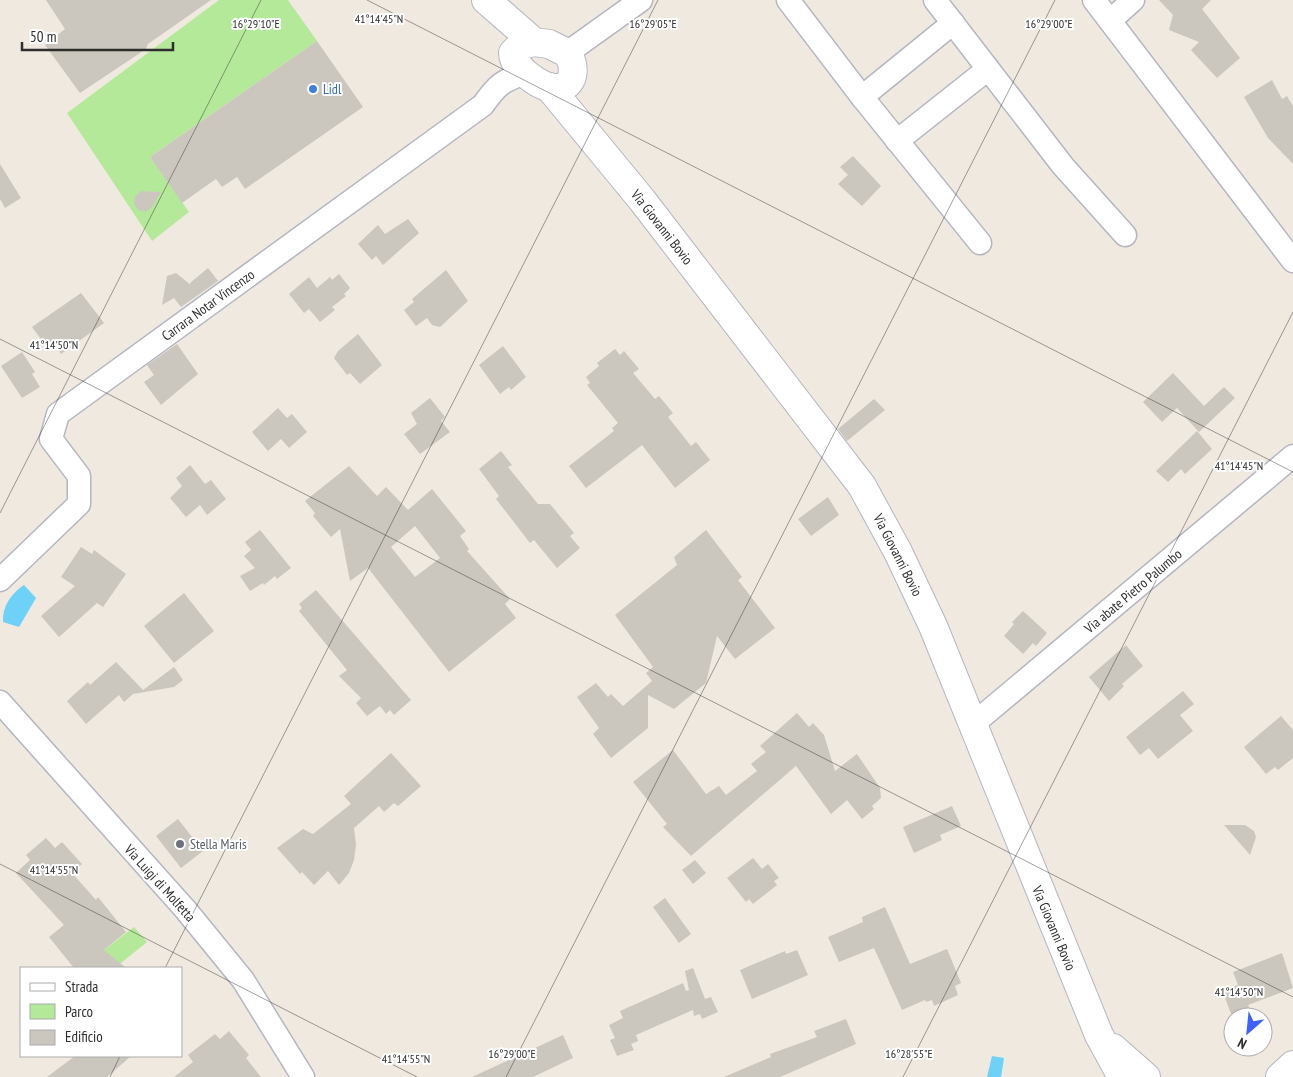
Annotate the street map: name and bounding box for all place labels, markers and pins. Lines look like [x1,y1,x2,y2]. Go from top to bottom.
place label: Lidl [323,80,342,98]
marker: Lidl [307,83,319,95]
place label: Stella Maris [190,835,247,853]
marker: Stella Maris [174,838,186,850]

